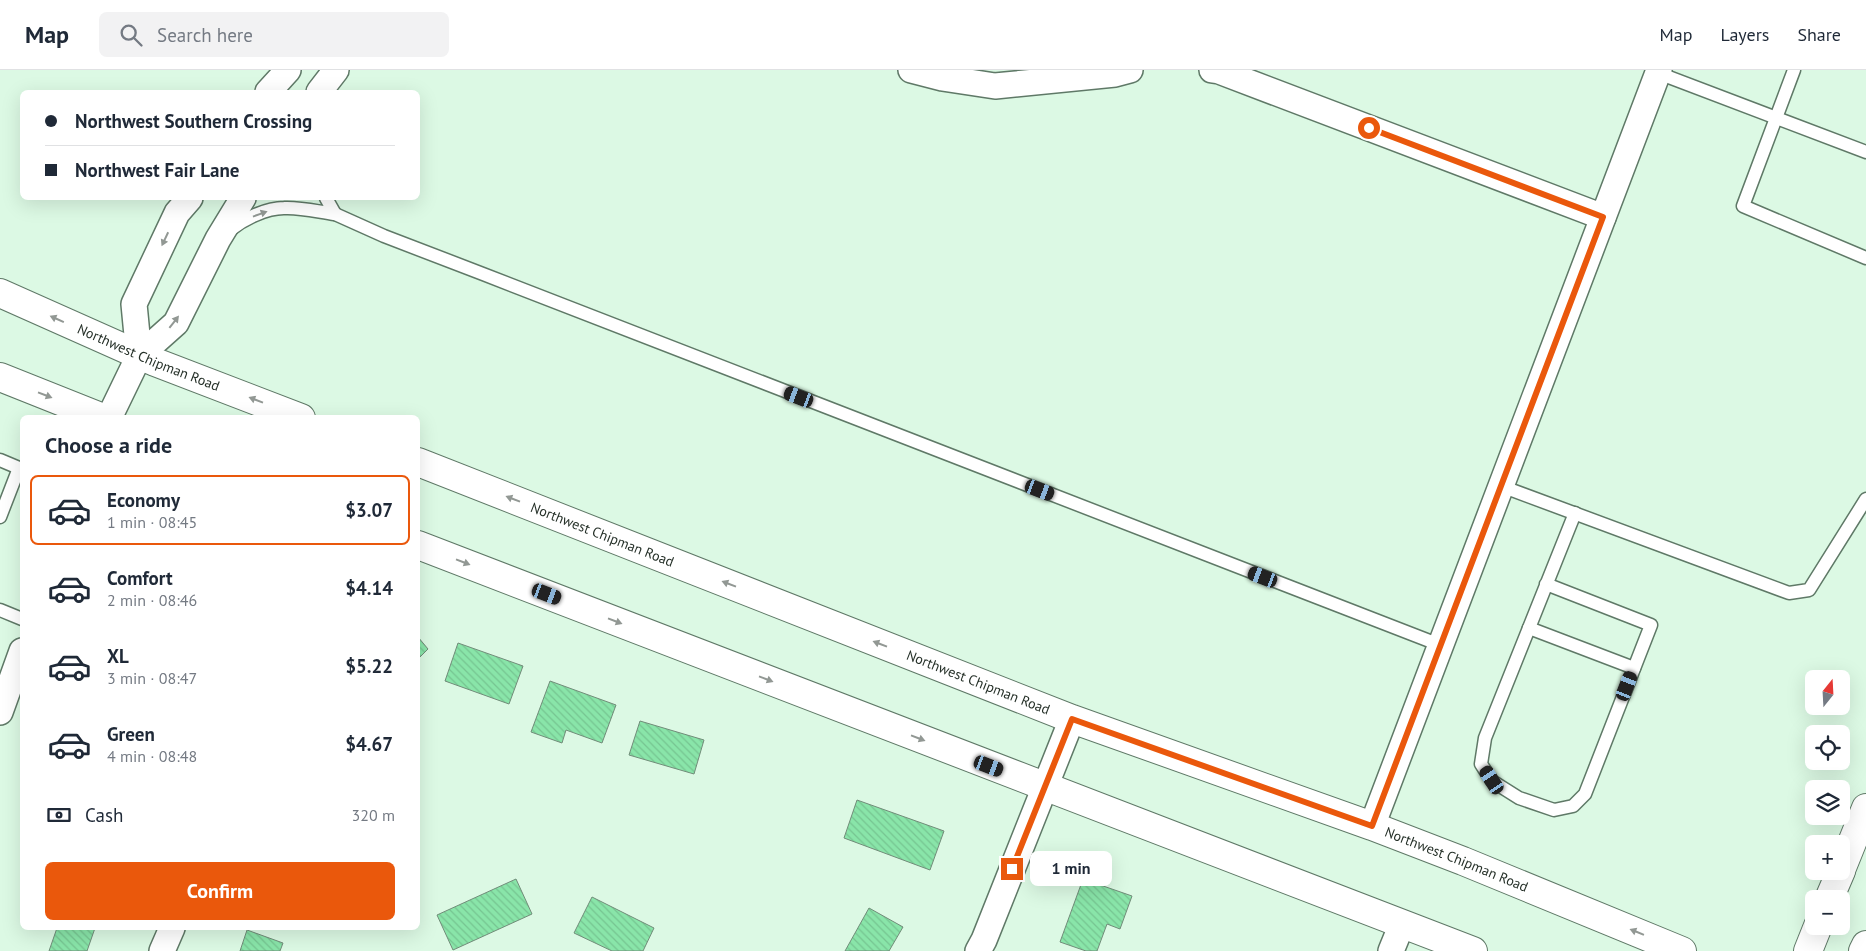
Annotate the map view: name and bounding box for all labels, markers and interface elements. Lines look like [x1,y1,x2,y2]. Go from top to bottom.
search box [99,12,449,57]
text: Map [25,19,69,50]
icon: search [117,21,145,49]
text: Search here [157,23,253,47]
text: Map [1660,23,1692,46]
text: Layers [1720,23,1769,46]
text: Share [1797,23,1841,46]
text: Northwest Southern Crossing [75,109,312,133]
route start [1358,117,1380,139]
text: Northwest Fair Lane [75,158,239,182]
one-way arrow [252,210,267,217]
one-way arrow [161,232,169,246]
one-way arrow [50,314,64,322]
one-way arrow [169,316,180,329]
street label: Northwest Chipman Road [75,320,222,395]
car [782,385,815,409]
one-way arrow [38,392,53,399]
one-way arrow [248,396,263,403]
text: Choose a ride [45,431,172,459]
car [1023,478,1056,502]
icon: car [47,488,92,533]
text: Economy [107,488,180,512]
one-way arrow [505,495,520,503]
text: $3.07 [345,498,393,522]
street label: Northwest Chipman Road [528,498,677,571]
text: 1 min · 08:45 [107,512,197,532]
one-way arrow [456,558,471,566]
car [1246,565,1279,589]
icon: car [47,566,92,611]
text: Comfort [107,566,173,590]
text: $4.14 [345,576,393,600]
one-way arrow [721,580,736,588]
car [530,582,563,606]
text: 2 min · 08:46 [107,590,197,610]
one-way arrow [607,618,622,625]
one-way arrow [873,639,887,647]
icon: car [47,644,92,689]
text: XL [107,644,129,668]
street label: Northwest Chipman Road [904,646,1053,718]
text: $5.22 [345,654,393,678]
text: 3 min · 08:47 [107,668,197,688]
car [1614,669,1639,703]
north arrow [1805,670,1850,715]
map controls [1805,670,1850,935]
one-way arrow [759,676,773,684]
icon: car [47,722,92,767]
text: Green [107,722,155,746]
button: locate [1805,725,1850,770]
text: $4.67 [345,732,393,756]
one-way arrow [911,734,926,742]
text: 4 min · 08:48 [107,746,197,766]
car [972,754,1005,778]
car [1477,763,1506,797]
button: layers [1805,780,1850,825]
icon: cash [45,801,73,829]
text: Cash [85,803,123,827]
text: 320 m [352,805,395,825]
street label: Northwest Chipman Road [1382,823,1531,896]
button: + [1805,835,1850,880]
callout: 1 min [1030,852,1112,886]
route end [1001,858,1023,880]
text: 1 min [1051,858,1091,878]
button: Confirm [45,862,395,920]
button: − [1805,890,1850,935]
one-way arrow [1630,928,1644,936]

